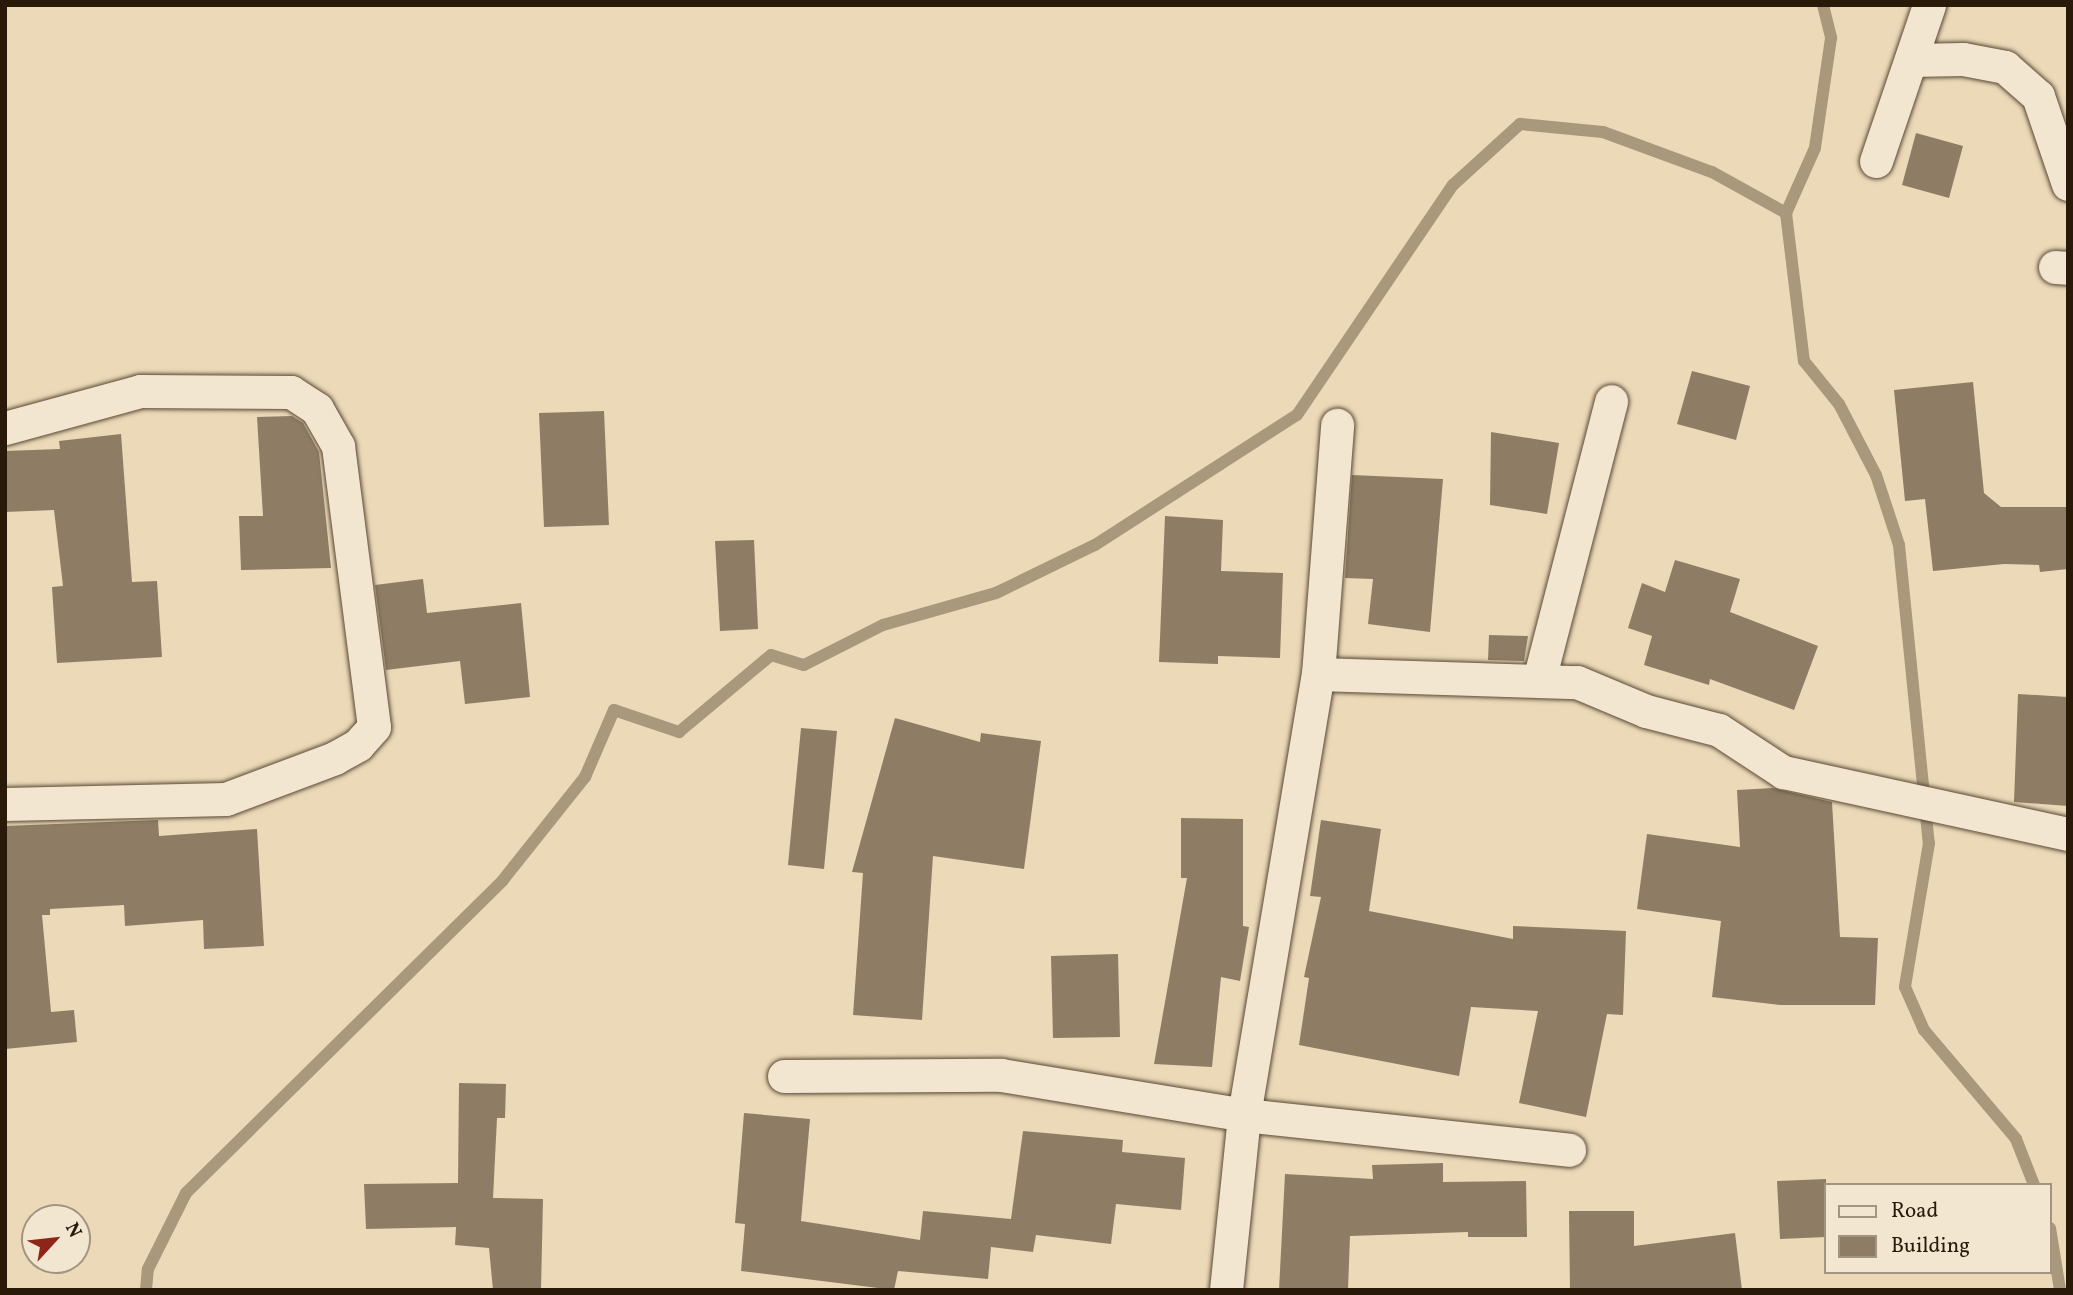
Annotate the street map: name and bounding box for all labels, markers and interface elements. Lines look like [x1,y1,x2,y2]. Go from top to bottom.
legend [1825,1183,2052,1274]
text: Road [1891,1197,1938,1226]
north arrow [21,1204,91,1274]
text: N [58,1218,88,1242]
text: Building [1891,1232,1970,1261]

